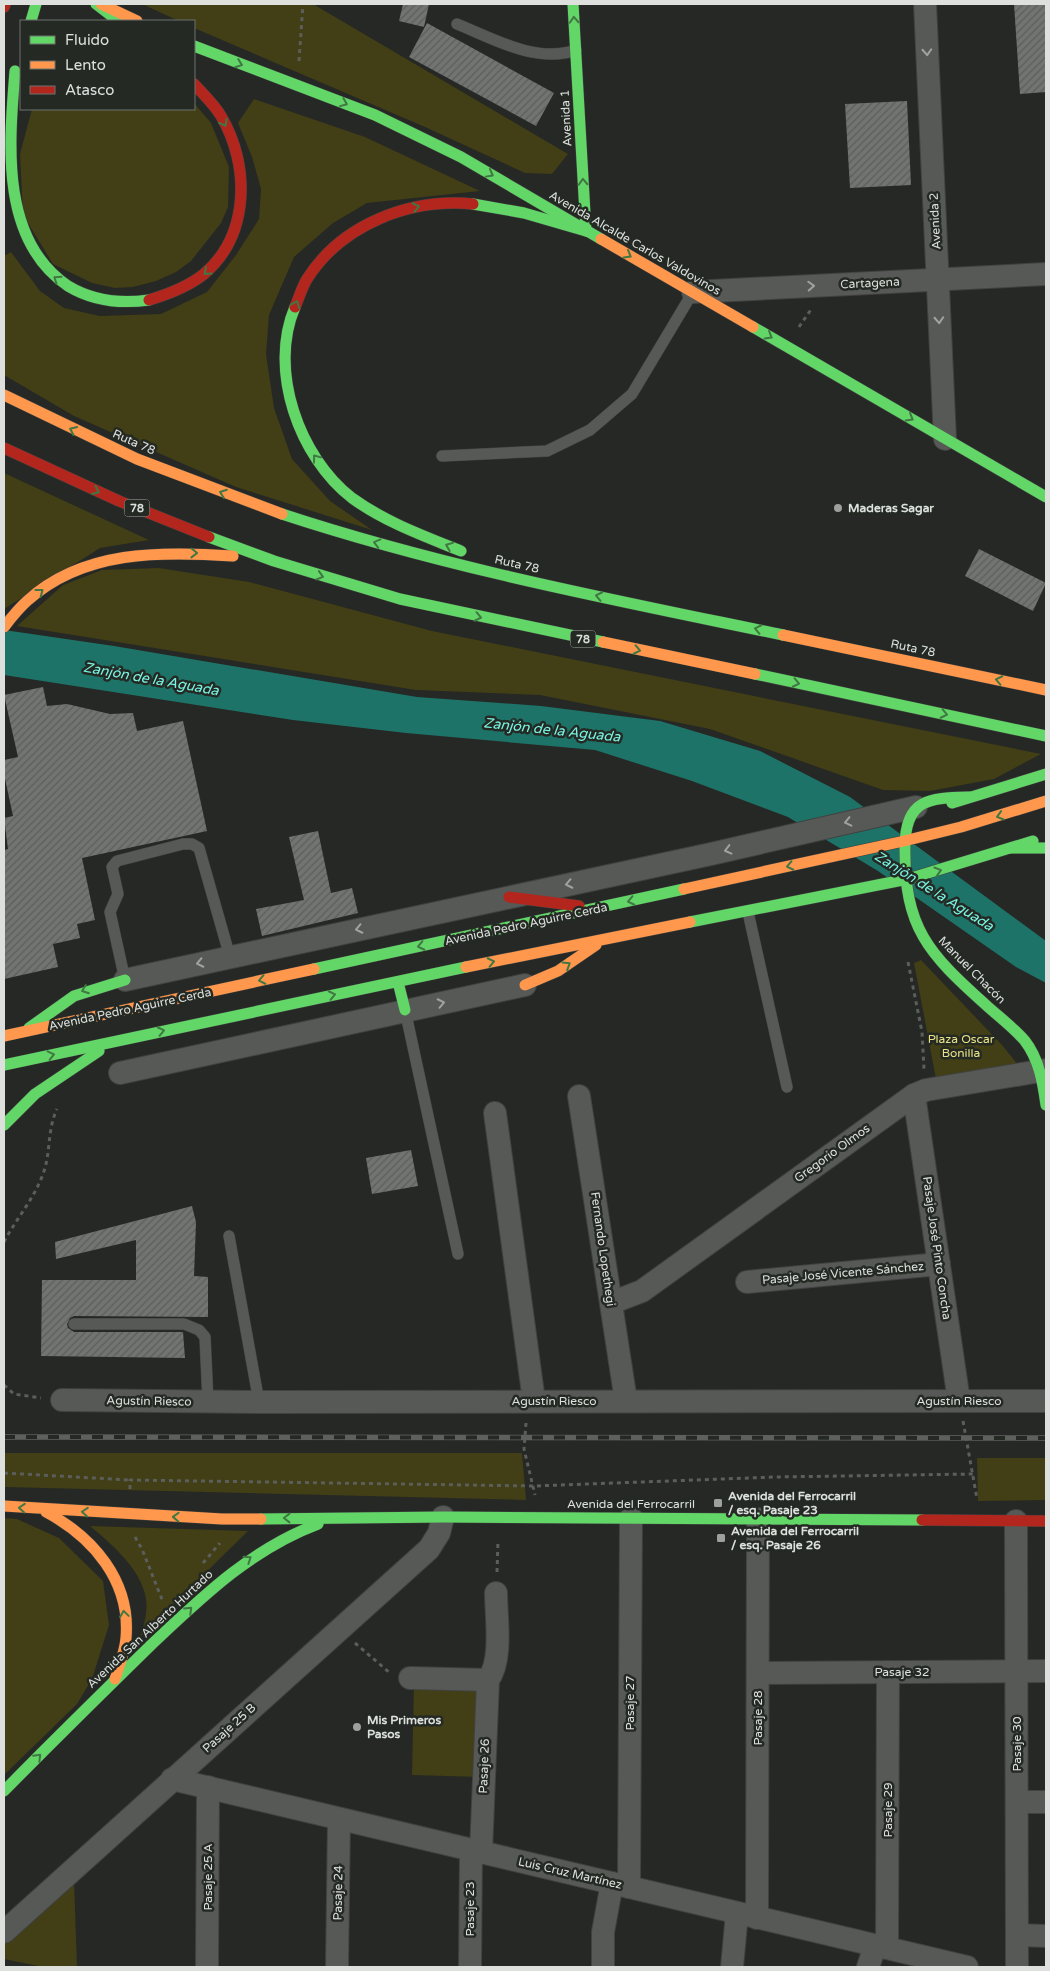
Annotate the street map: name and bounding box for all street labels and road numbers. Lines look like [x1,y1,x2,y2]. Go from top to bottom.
street label: Avenida 1 [558,89,574,147]
street label: Avenida Alcalde Carlos Valdovinos [547,188,723,298]
street label: Avenida 2 [927,192,943,250]
street label: Cartagena [840,274,900,292]
street label: Ruta 78 [110,426,158,458]
road number: 78 [124,499,150,516]
street label: Ruta 78 [493,552,541,576]
road number: 78 [570,630,596,648]
street label: Ruta 78 [889,636,937,660]
street label: Avenida Pedro Aguirre Cerda [444,900,608,948]
street label: Manuel Chacón [936,934,1008,1006]
street label: Avenida Pedro Aguirre Cerda [48,985,212,1033]
street label: Gregorio Olmos [792,1121,873,1185]
street label: Pasaje José Pinto Concha [920,1175,954,1321]
street label: Fernando Lopethegi [588,1191,618,1307]
street label: Pasaje José Vicente Sánchez [762,1259,924,1287]
street label: Agustín Riesco [106,1393,192,1409]
street label: Agustín Riesco [511,1394,597,1408]
street label: Agustín Riesco [916,1394,1002,1408]
street label: Avenida del Ferrocarril [567,1497,695,1511]
street label: Avenida San Alberto Hurtado [84,1567,216,1691]
street label: Pasaje 32 [874,1665,930,1679]
street label: Pasaje 27 [623,1675,637,1731]
street label: Pasaje 28 [751,1690,765,1746]
street label: Pasaje 25 B [200,1701,258,1755]
street label: Pasaje 30 [1010,1716,1024,1772]
street label: Pasaje 26 [476,1738,492,1794]
street label: Pasaje 29 [881,1782,895,1838]
street label: Pasaje 25 A [201,1843,215,1911]
street label: Luis Cruz Martínez [517,1854,623,1892]
street label: Pasaje 24 [331,1865,345,1921]
street label: Pasaje 23 [463,1881,477,1937]

